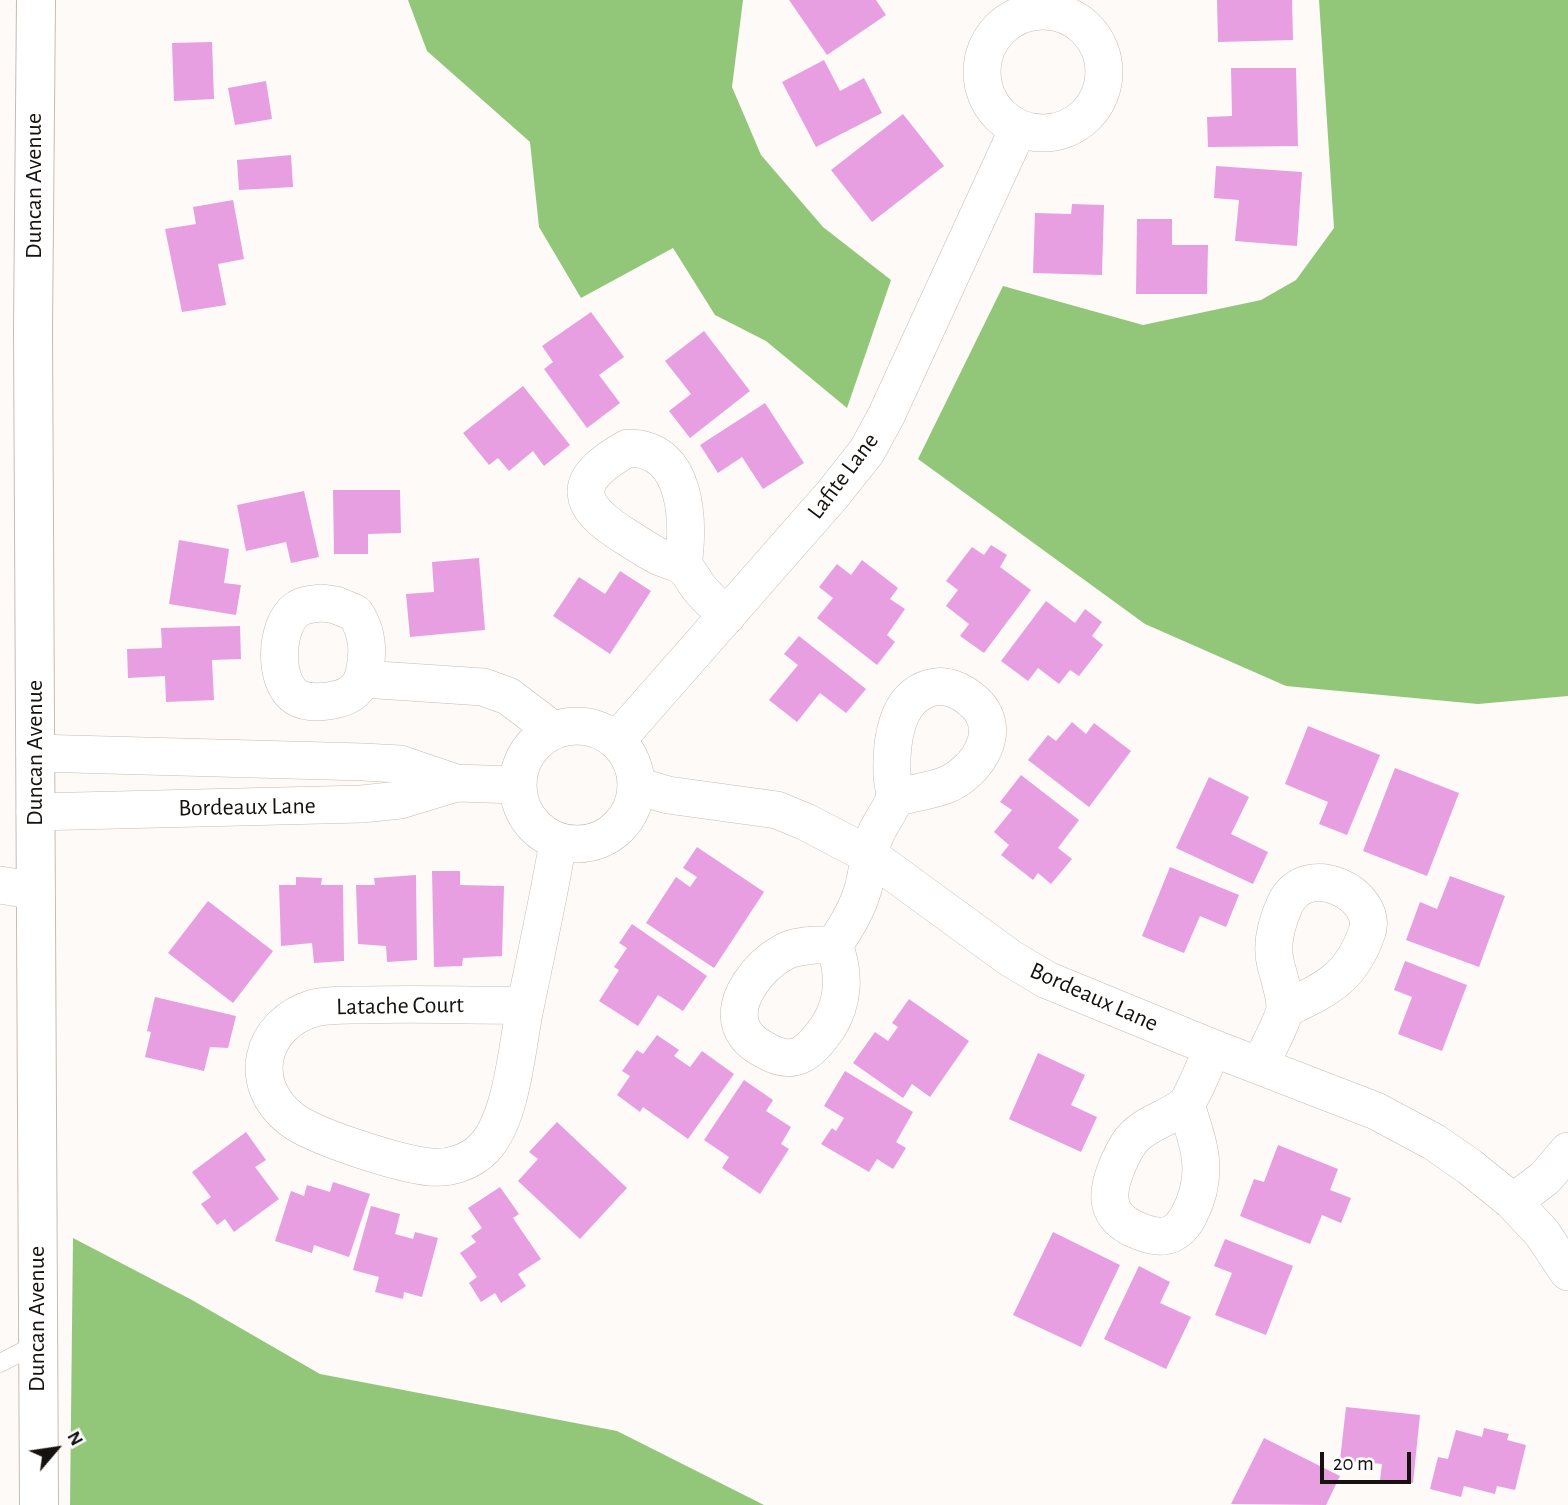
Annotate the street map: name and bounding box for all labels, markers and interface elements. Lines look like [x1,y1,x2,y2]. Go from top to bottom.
street label: Duncan Avenue [20,113,48,259]
street label: Lafite Lane [801,427,885,525]
street label: Duncan Avenue [21,680,49,826]
street label: Bordeaux Lane [178,791,316,823]
street label: Bordeaux Lane [1025,956,1163,1038]
street label: Latache Court [336,990,464,1022]
street label: Duncan Avenue [23,1246,51,1392]
north arrow [21,1414,91,1484]
text: N [63,1428,86,1449]
scale bar [1323,1438,1414,1482]
text: 20 m [1333,1453,1374,1474]

